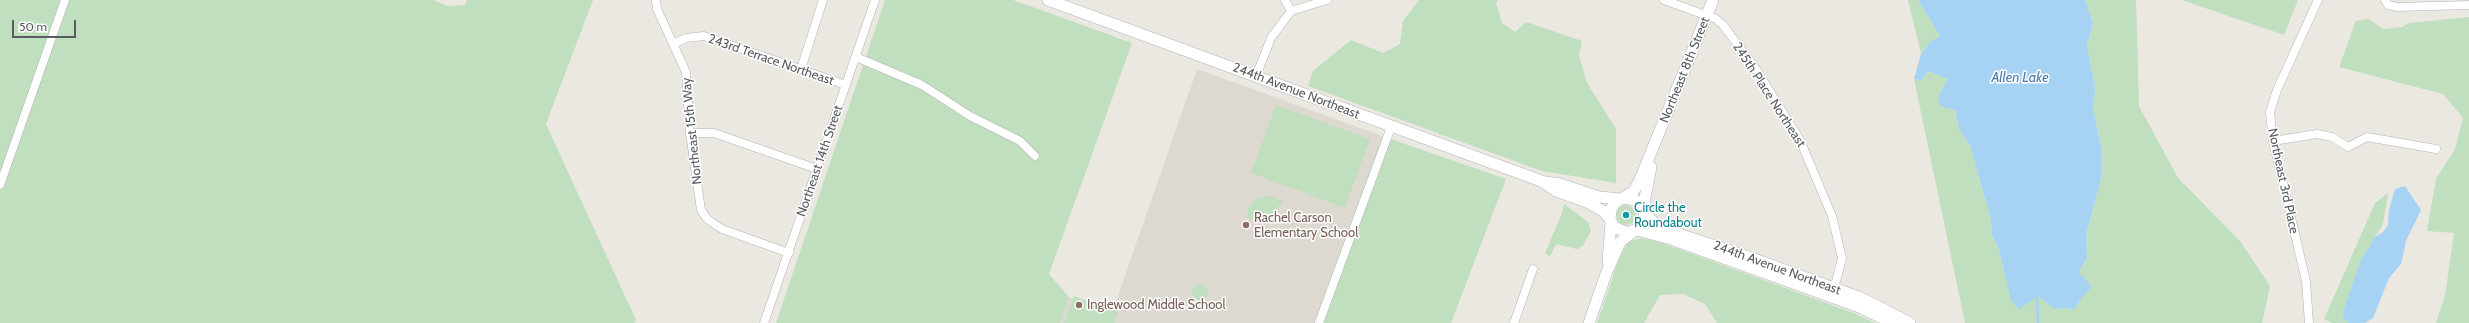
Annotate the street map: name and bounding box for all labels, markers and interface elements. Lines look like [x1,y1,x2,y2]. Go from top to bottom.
scale bar [14,12,78,38]
street label: Northeast 8th Street [1657,15,1713,125]
text: 50 m [19,19,47,34]
street label: 243rd Terrace Northeast [706,31,836,89]
street label: 245th Place Northeast [1729,40,1809,150]
street label: 244th Avenue Northeast [1230,60,1362,122]
water label: Allen Lake [1991,70,2049,86]
street label: Northeast 15th Way [679,77,705,185]
street label: Northeast 14th Street [794,103,846,219]
street label: Northeast 3rd Place [2264,127,2302,235]
place label: Circle the Roundabout [1634,200,1702,231]
place label: Rachel Carson Elementary School [1254,210,1358,241]
marker: Circle the Roundabout [1621,210,1631,220]
marker: Rachel Carson Elementary School [1241,220,1251,230]
street label: 244th Avenue Northeast [1711,238,1843,298]
place label: Inglewood Middle School [1087,297,1226,313]
marker: Inglewood Middle School [1074,300,1084,310]

